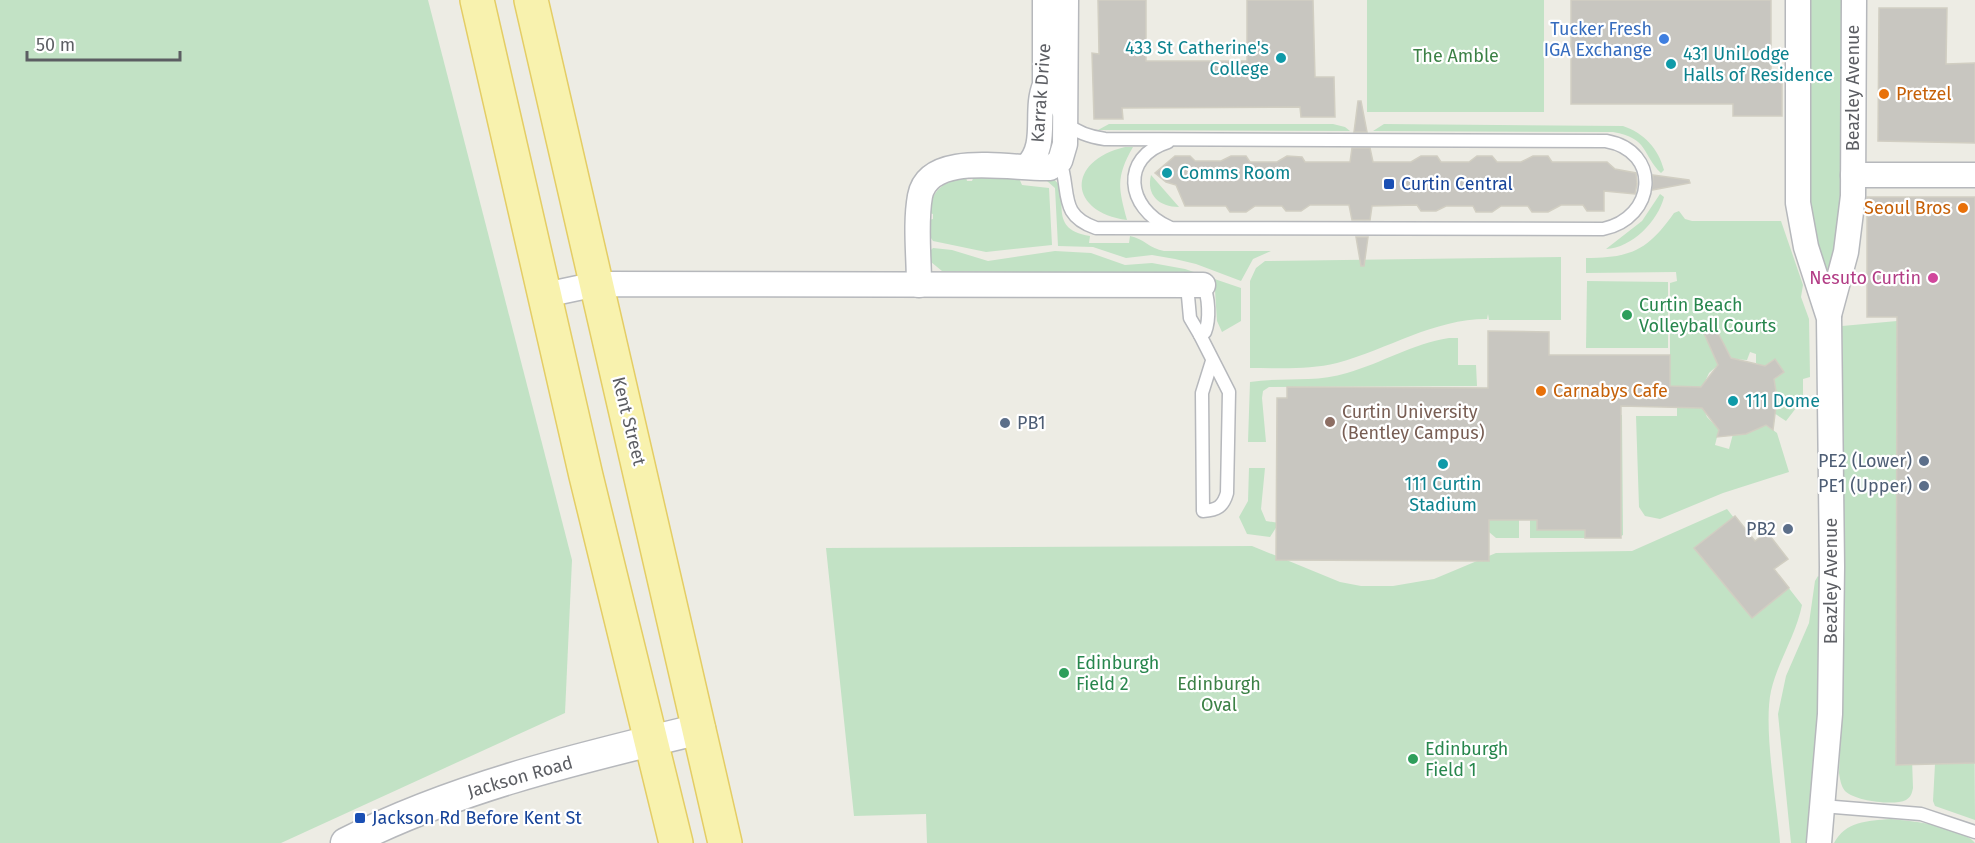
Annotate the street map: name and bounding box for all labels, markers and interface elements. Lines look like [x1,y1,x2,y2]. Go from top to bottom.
place label: Tucker Fresh IGA Exchange [1544,18,1652,61]
scale bar [27,24,180,62]
street label: Beazley Avenue [1842,25,1864,151]
marker: Tucker Fresh IGA Exchange [1657,32,1671,46]
text: 50 m [36,34,75,56]
place label: 433 St Catherine's College [1125,37,1269,80]
street label: Karrak Drive [1027,43,1055,143]
place label: 431 UniLodge Halls of Residence [1683,43,1833,86]
park label: The Amble [1413,45,1499,67]
marker: 433 St Catherine's College [1274,51,1288,65]
marker: 431 UniLodge Halls of Residence [1664,57,1678,71]
place label: Pretzel [1896,83,1952,105]
marker: Pretzel [1877,87,1891,101]
place label: Comms Room [1179,162,1290,184]
marker: Comms Room [1160,166,1174,180]
place label: Curtin Central [1401,173,1513,195]
marker: Curtin Central [1382,177,1396,191]
place label: Seoul Bros [1864,197,1951,219]
marker: Seoul Bros [1956,201,1970,215]
place label: Nesuto Curtin [1809,267,1921,289]
marker: Nesuto Curtin [1926,271,1940,285]
place label: Curtin Beach Volleyball Courts [1639,294,1776,337]
marker: Curtin Beach Volleyball Courts [1620,308,1634,322]
street label: Kent Street [607,374,651,468]
place label: Carnabys Cafe [1553,380,1668,402]
marker: Carnabys Cafe [1534,384,1548,398]
place label: 111 Dome [1745,390,1820,412]
marker: 111 Dome [1726,394,1740,408]
place label: Curtin University (Bentley Campus) [1342,401,1485,444]
place label: PB1 [1017,412,1045,434]
marker: Curtin University (Bentley Campus) [1323,415,1337,429]
marker: PB1 [998,416,1012,430]
place label: PE2 (Lower) [1818,450,1912,472]
marker: PE2 (Lower) [1917,454,1931,468]
marker: 111 Curtin Stadium [1436,457,1450,471]
place label: 111 Curtin Stadium [1405,473,1481,516]
place label: PE1 (Upper) [1818,475,1912,497]
marker: PE1 (Upper) [1917,479,1931,493]
place label: PB2 [1746,518,1776,540]
street label: Beazley Avenue [1820,518,1842,644]
marker: PB2 [1781,522,1795,536]
place label: Edinburgh Field 2 [1076,652,1159,695]
marker: Edinburgh Field 2 [1057,666,1071,680]
park label: Edinburgh Oval [1177,673,1261,716]
place label: Edinburgh Field 1 [1425,738,1508,781]
street label: Jackson Road [465,751,575,803]
marker: Edinburgh Field 1 [1406,752,1420,766]
place label: Jackson Rd Before Kent St [372,807,582,829]
marker: Jackson Rd Before Kent St [353,811,367,825]

